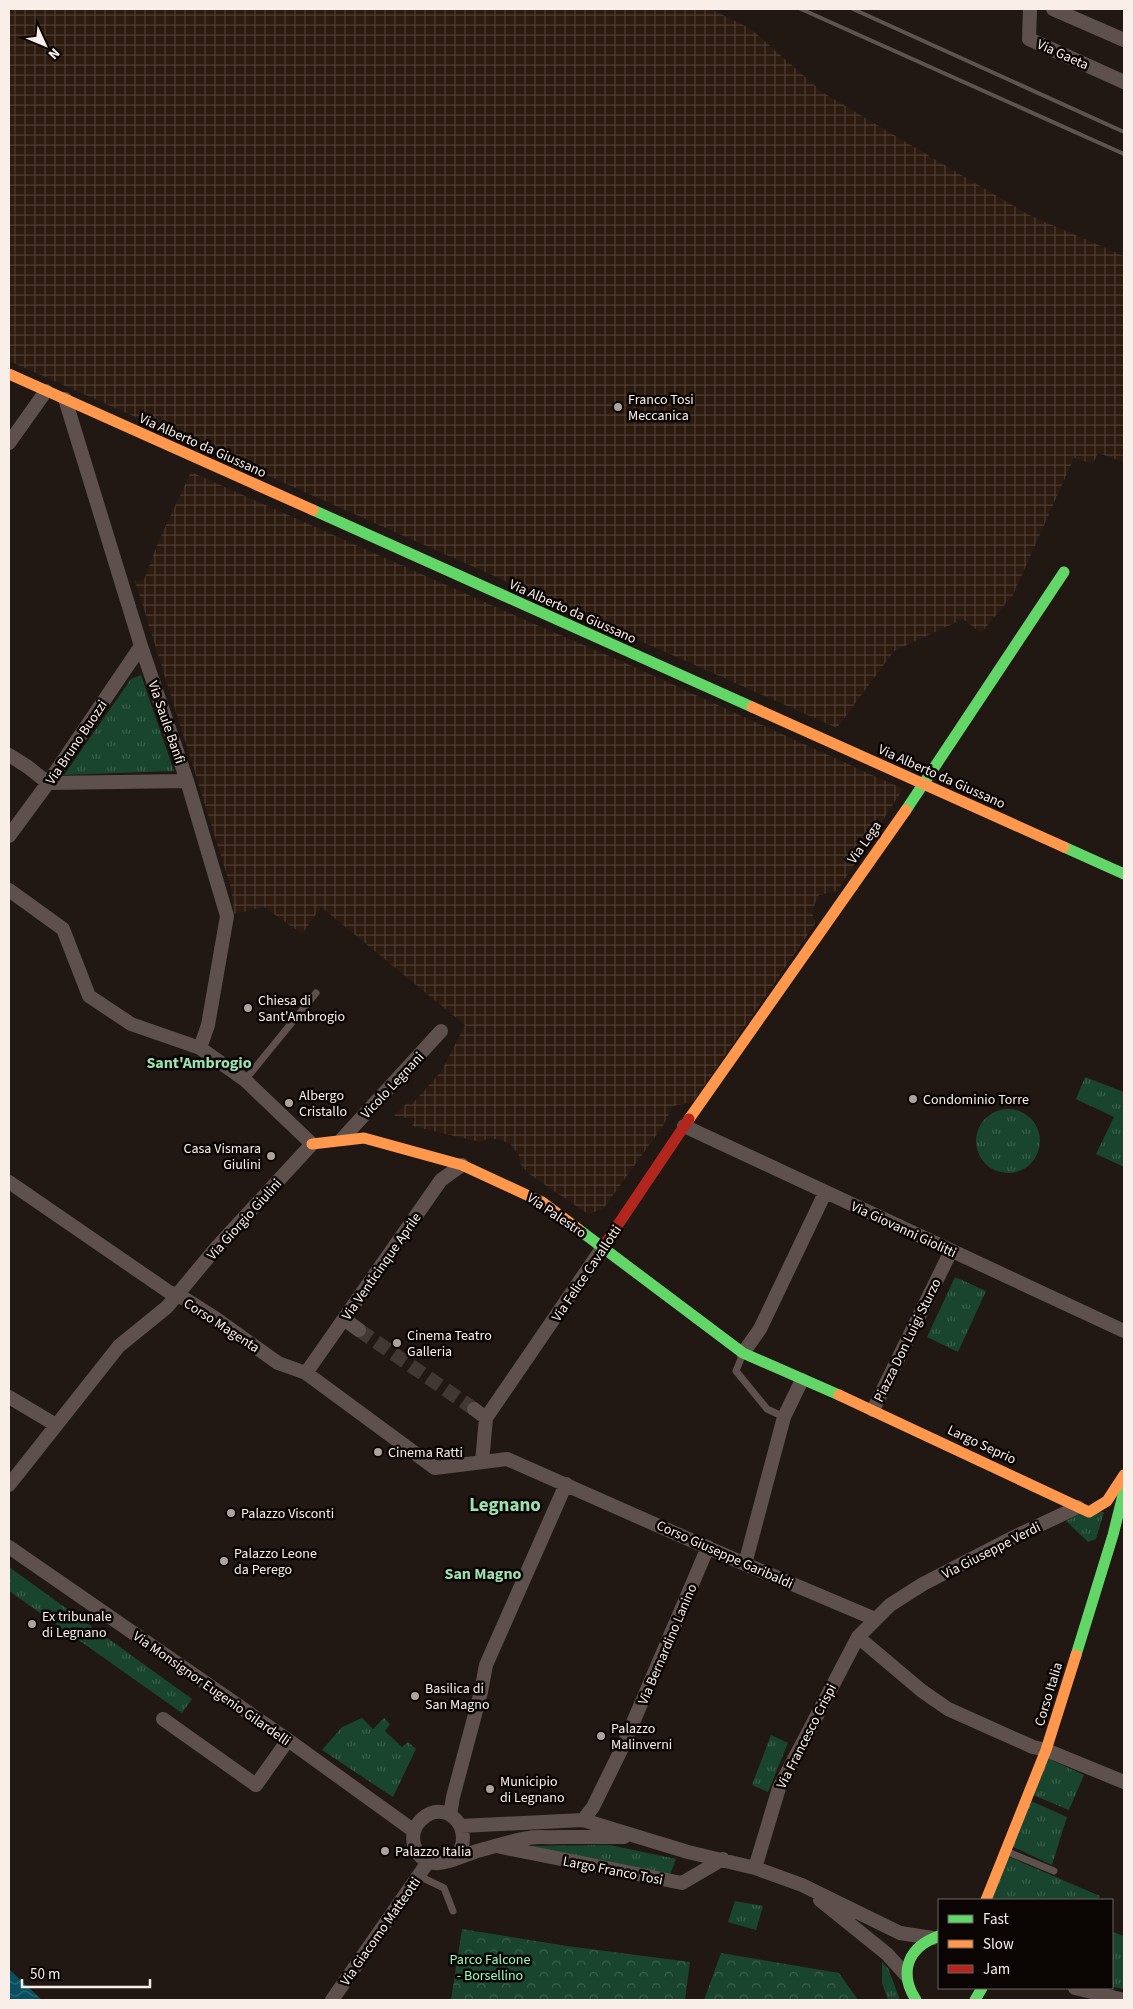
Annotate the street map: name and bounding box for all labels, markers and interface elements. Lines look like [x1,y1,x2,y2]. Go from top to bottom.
north arrow [20,20,70,70]
street label: Via Gaeta [1034,35,1092,75]
text: N [43,43,64,64]
place label: Franco Tosi Meccanica [628,390,694,426]
marker: Franco Tosi Meccanica [612,401,624,413]
street label: Via Alberto da Giussano [136,409,269,483]
street label: Via Alberto da Giussano [506,575,639,649]
street label: Via Saule Banfi [143,678,190,766]
street label: Via Bruno Buozzi [41,696,113,789]
street label: Via Alberto da Giussano [875,740,1008,814]
street label: Via Lega [843,817,887,868]
place label: Chiesa di Sant'Ambrogio [258,991,345,1027]
marker: Chiesa di Sant'Ambrogio [242,1002,254,1014]
street label: Vicolo Legnani [357,1048,429,1123]
district label: Sant'Ambrogio [146,1052,252,1074]
place label: Albergo Cristallo [299,1086,347,1122]
place label: Condominio Torre [923,1090,1029,1110]
marker: Condominio Torre [907,1093,919,1105]
marker: Albergo Cristallo [283,1097,295,1109]
place label: Casa Vismara Giulini [183,1139,261,1175]
marker: Casa Vismara Giulini [265,1150,277,1162]
street label: Via Giorgio Giulini [203,1174,287,1265]
street label: Via Palestro [523,1189,590,1243]
street label: Via Giovanni Giolitti [848,1197,960,1263]
street label: Via Venticinque Aprile [337,1209,426,1324]
street label: Via Felice Cavallotti [547,1221,627,1326]
street label: Piazza Don Luigi Sturzo [869,1275,947,1406]
street label: Corso Magenta [180,1294,263,1358]
place label: Cinema Teatro Galleria [407,1326,492,1362]
marker: Cinema Teatro Galleria [391,1337,403,1349]
street label: Largo Seprio [944,1420,1019,1470]
place label: Cinema Ratti [388,1443,463,1463]
marker: Cinema Ratti [372,1446,384,1458]
district label: Legnano [469,1492,541,1519]
place label: Palazzo Visconti [241,1504,334,1524]
marker: Palazzo Visconti [225,1507,237,1519]
street label: Corso Giuseppe Garibaldi [653,1516,796,1594]
street label: Via Giuseppe Verdi [939,1517,1044,1584]
place label: Palazzo Leone da Perego [234,1544,317,1580]
marker: Palazzo Leone da Perego [218,1555,230,1567]
district label: San Magno [445,1563,522,1585]
street label: Via Bernardino Lanino [633,1581,702,1708]
place label: Ex tribunale di Legnano [42,1607,112,1643]
marker: Ex tribunale di Legnano [26,1618,38,1630]
street label: Via Monsignor Eugenio Gilardelli [129,1627,294,1751]
street label: Corso Italia [1030,1660,1068,1729]
place label: Basilica di San Magno [425,1679,490,1715]
street label: Via Francesco Crispi [772,1681,842,1792]
marker: Basilica di San Magno [409,1690,421,1702]
place label: Palazzo Malinverni [611,1719,672,1755]
marker: Palazzo Malinverni [595,1730,607,1742]
place label: Municipio di Legnano [500,1772,564,1808]
marker: Municipio di Legnano [484,1783,496,1795]
place label: Palazzo Italia [395,1842,471,1862]
marker: Palazzo Italia [379,1845,391,1857]
street label: Largo Franco Tosi [561,1851,665,1890]
street label: Via Giacomo Matteotti [336,1873,426,1990]
legend [938,1899,1113,1989]
text: Fast [983,1909,1009,1930]
text: Slow [983,1934,1014,1955]
park label: Parco Falcone - Borsellino [450,1950,531,1986]
scale bar [22,1956,150,1988]
text: Jam [983,1959,1010,1980]
text: 50 m [30,1964,60,1985]

